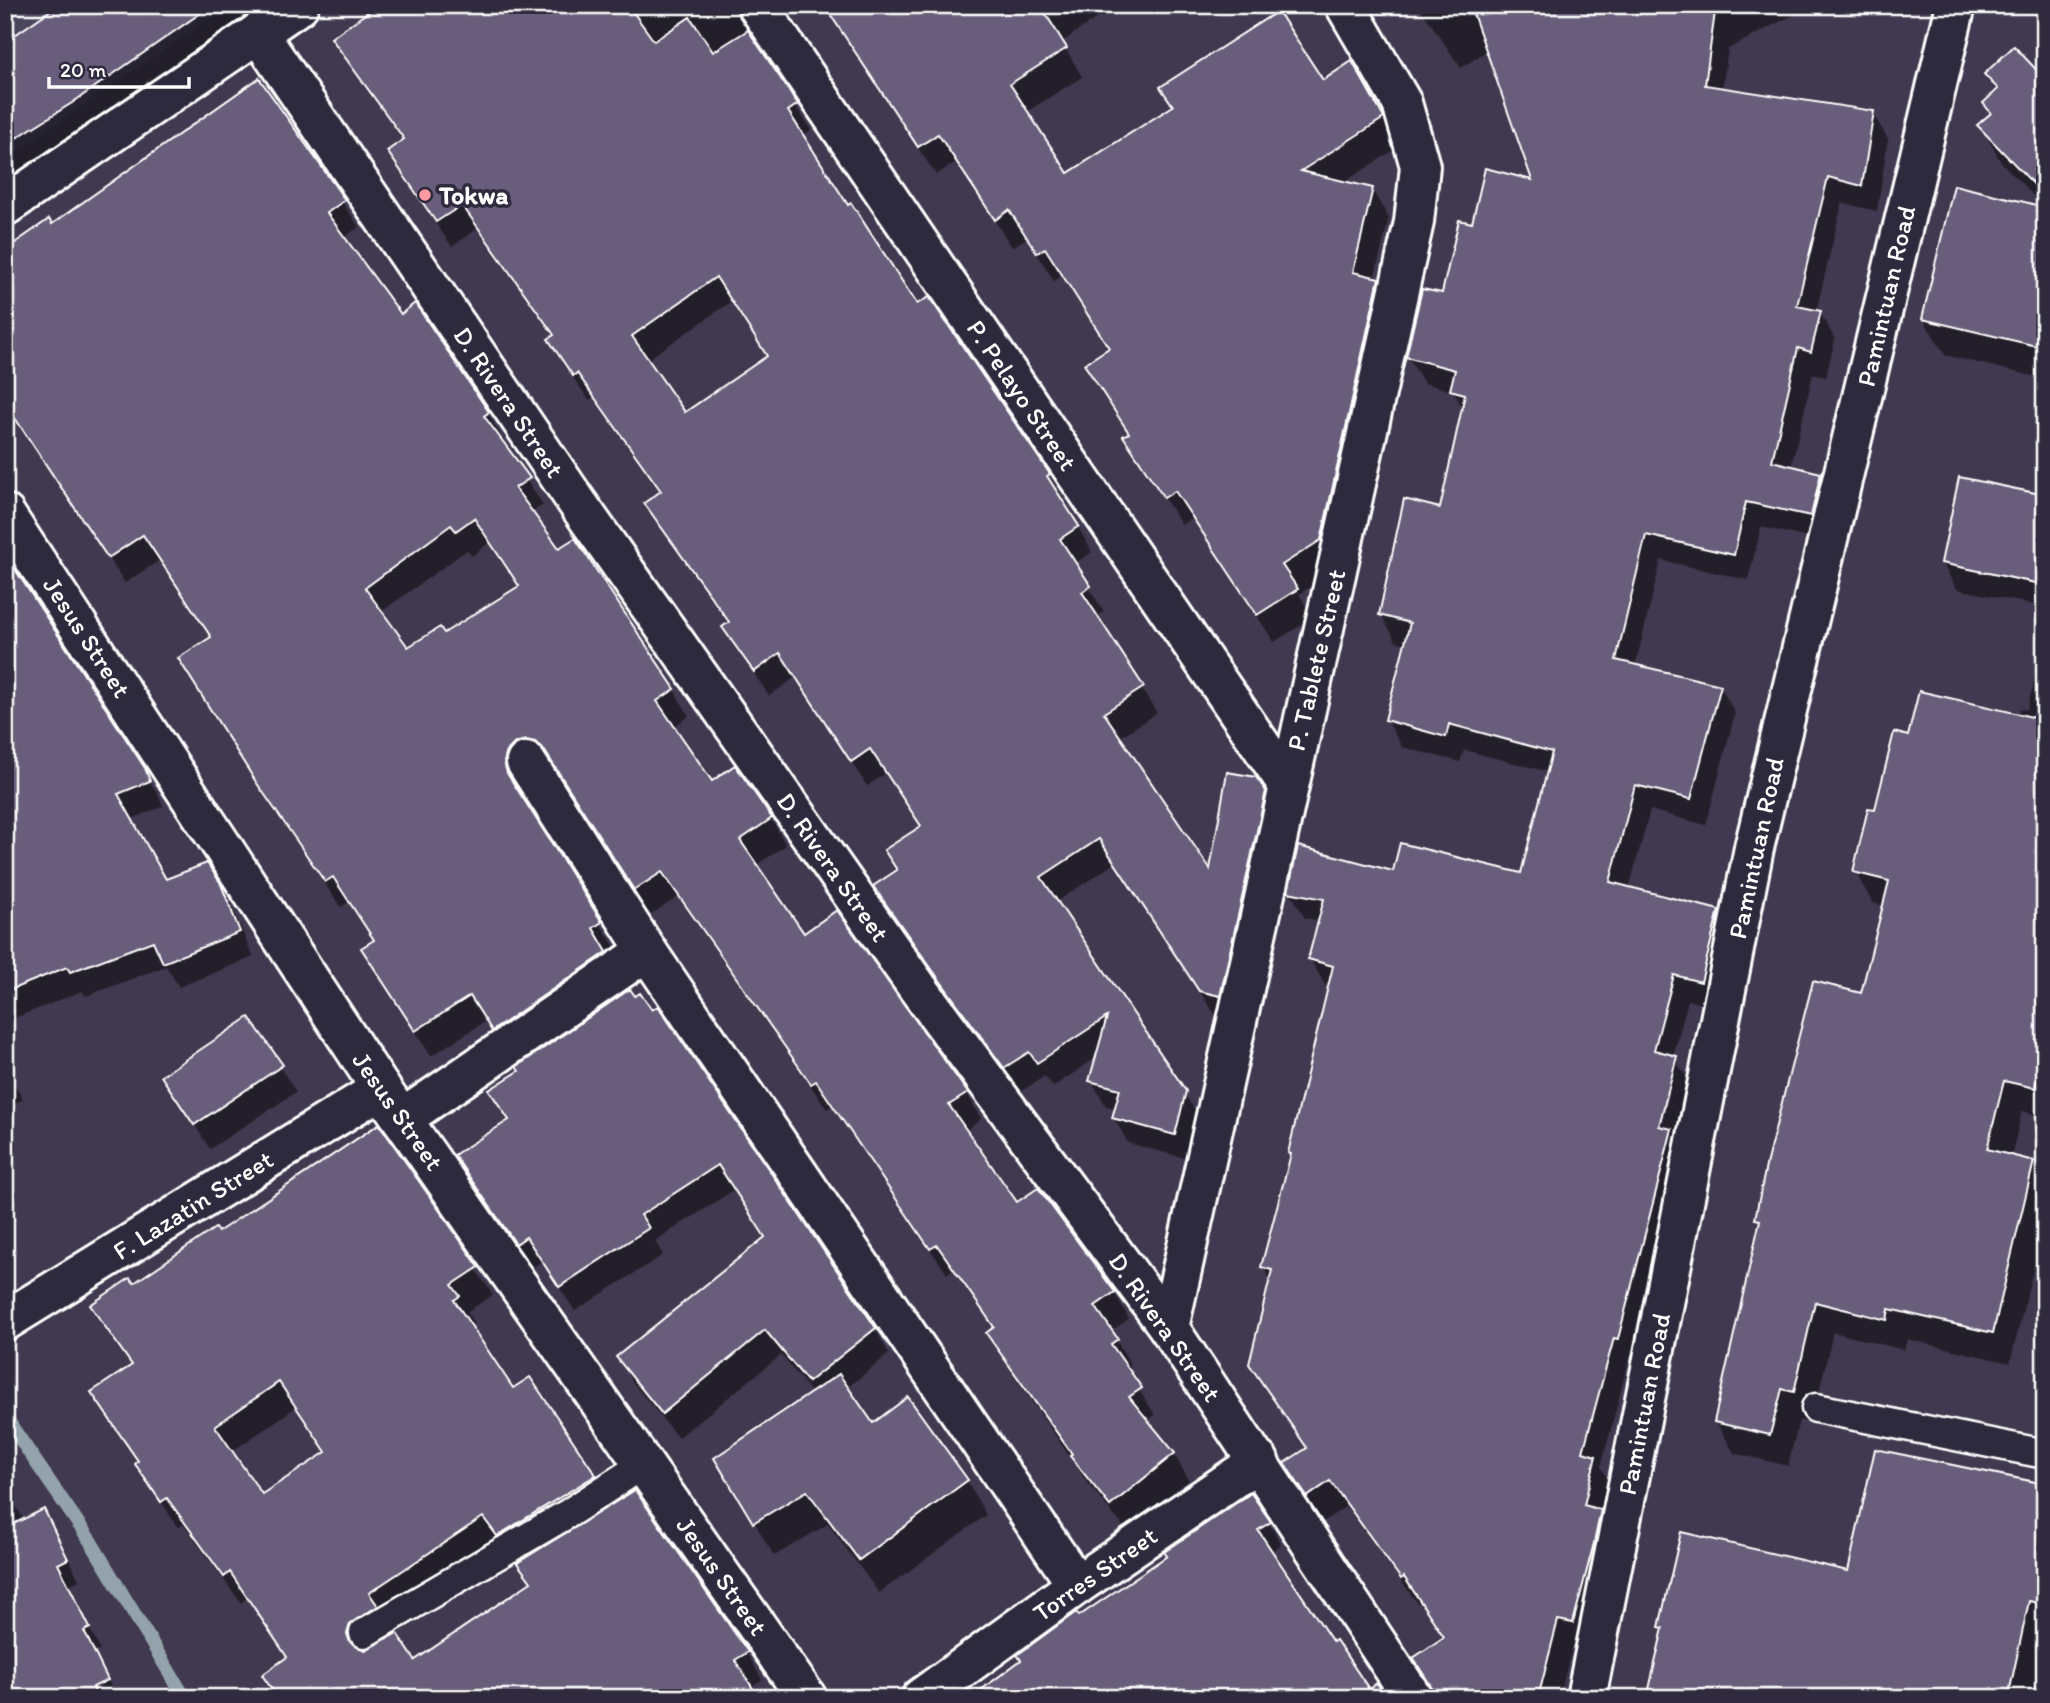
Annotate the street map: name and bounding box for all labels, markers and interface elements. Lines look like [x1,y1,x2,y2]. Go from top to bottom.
scale bar [49,46,189,90]
text: 20 m [60,57,107,82]
place label: Tokwa [438,179,508,211]
marker: Tokwa [417,187,433,203]
street label: Pamintuan Road [1850,202,1922,390]
street label: P. Pelayo Street [960,314,1084,477]
street label: D. Rivera Street [447,321,571,484]
street label: P. Tablete Street [1280,566,1352,754]
street label: Jesus Street [36,571,138,704]
street label: Pamintuan Road [1721,754,1791,942]
street label: D. Rivera Street [770,786,896,948]
street label: Jesus Street [345,1045,451,1177]
street label: F. Lazatin Street [107,1143,279,1267]
street label: D. Rivera Street [1102,1246,1228,1408]
street label: Pamintuan Road [1611,1310,1677,1498]
street label: Jesus Street [669,1510,775,1642]
street label: Torres Street [1027,1519,1163,1628]

